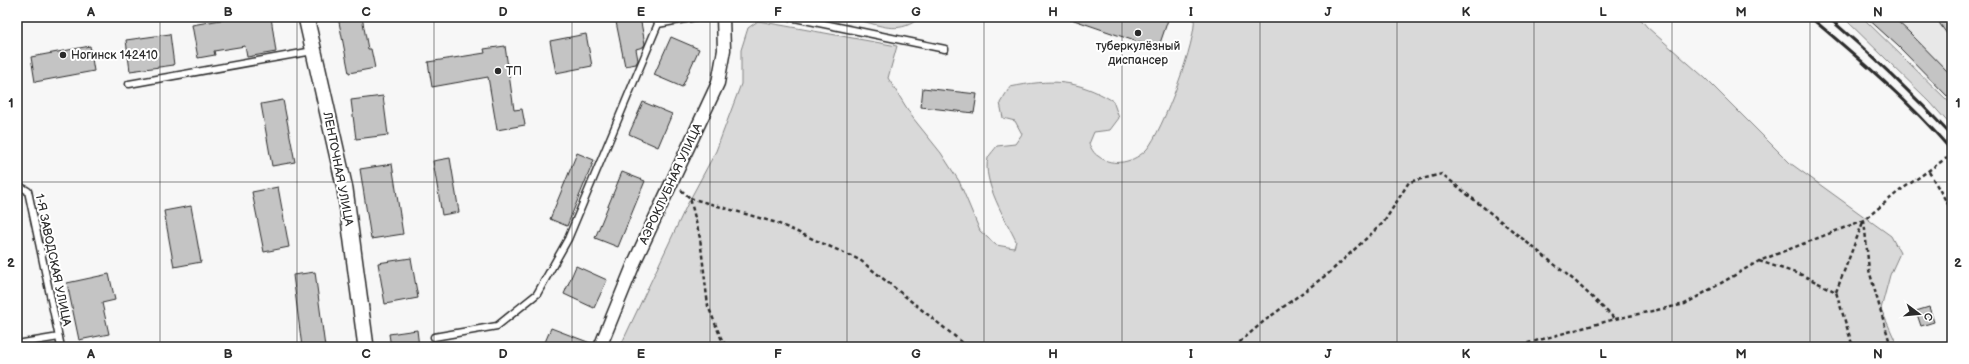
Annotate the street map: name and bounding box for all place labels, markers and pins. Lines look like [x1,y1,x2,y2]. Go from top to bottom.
marker: туберкулёзный диспансер [1133,28,1143,38]
place label: туберкулёзный диспансер [1096,39,1180,68]
place label: Ногинск 142410 [71,48,158,63]
marker: Ногинск 142410 [58,50,68,60]
place label: ТП [506,64,522,79]
marker: ТП [493,66,503,76]

